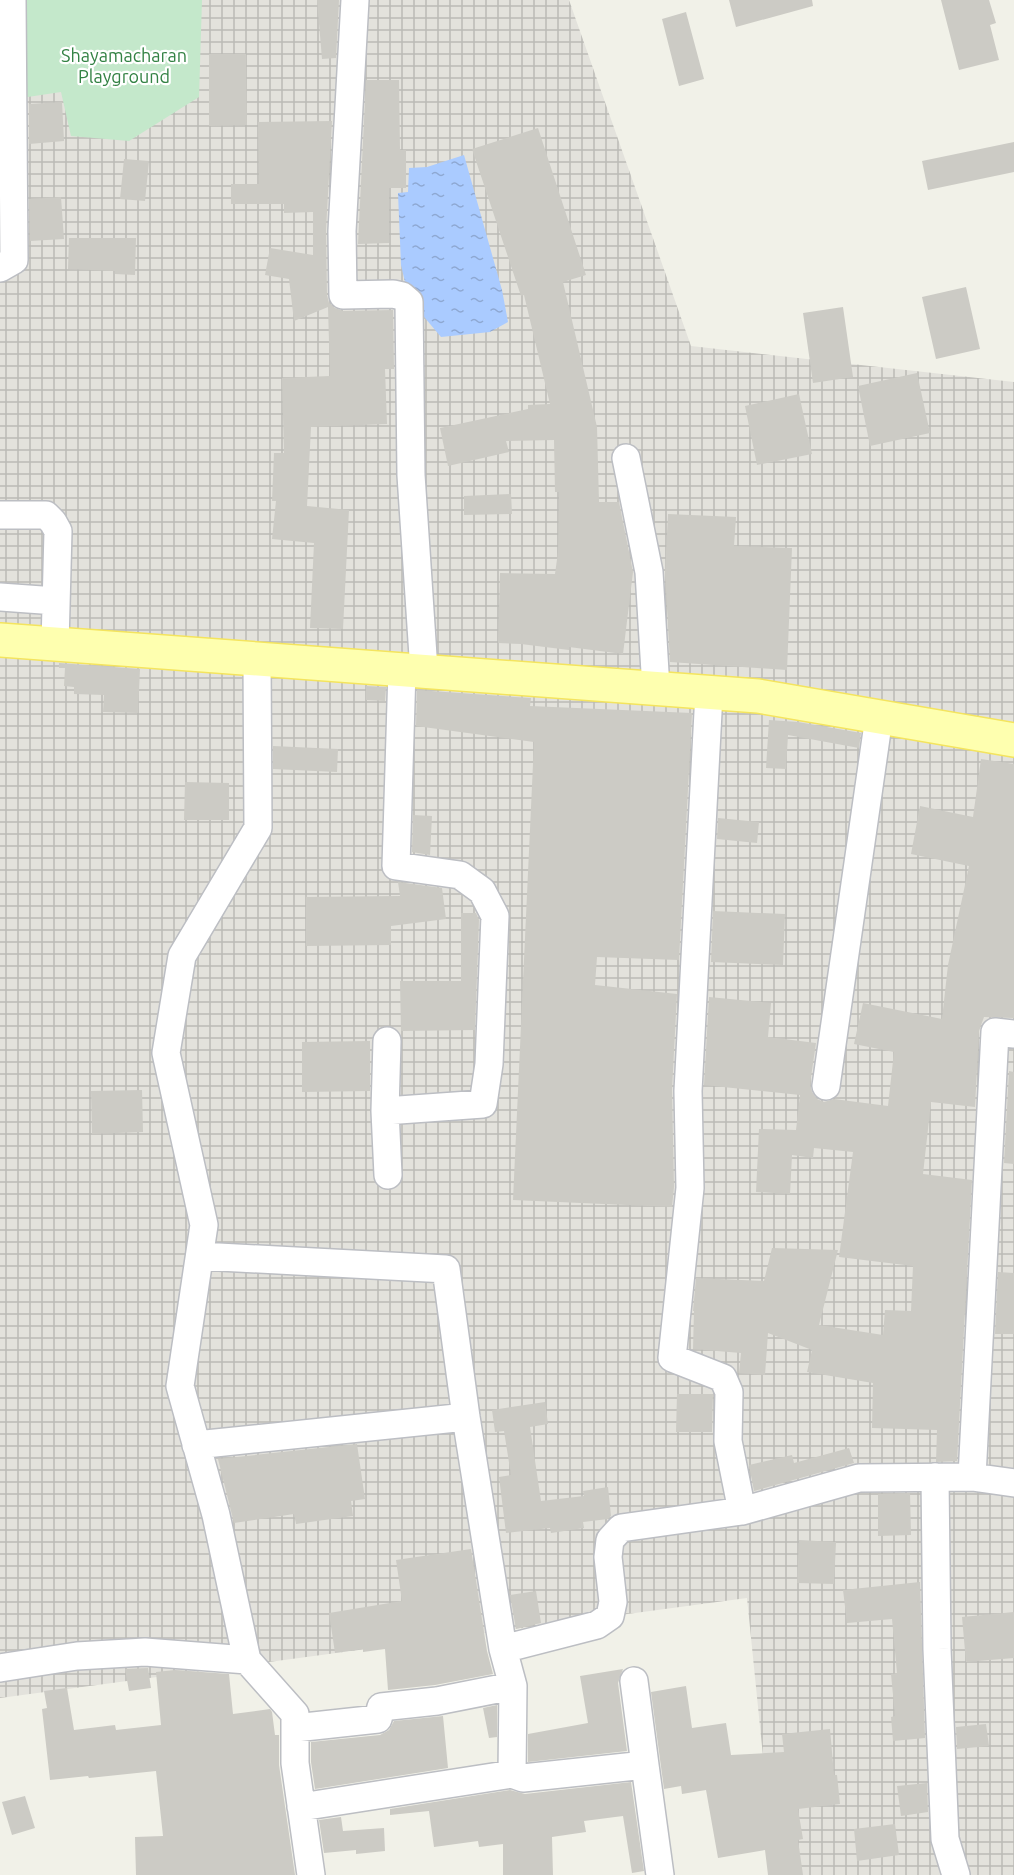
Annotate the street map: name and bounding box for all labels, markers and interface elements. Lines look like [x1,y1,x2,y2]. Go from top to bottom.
park label: Shayamacharan Playground [61,45,187,86]

